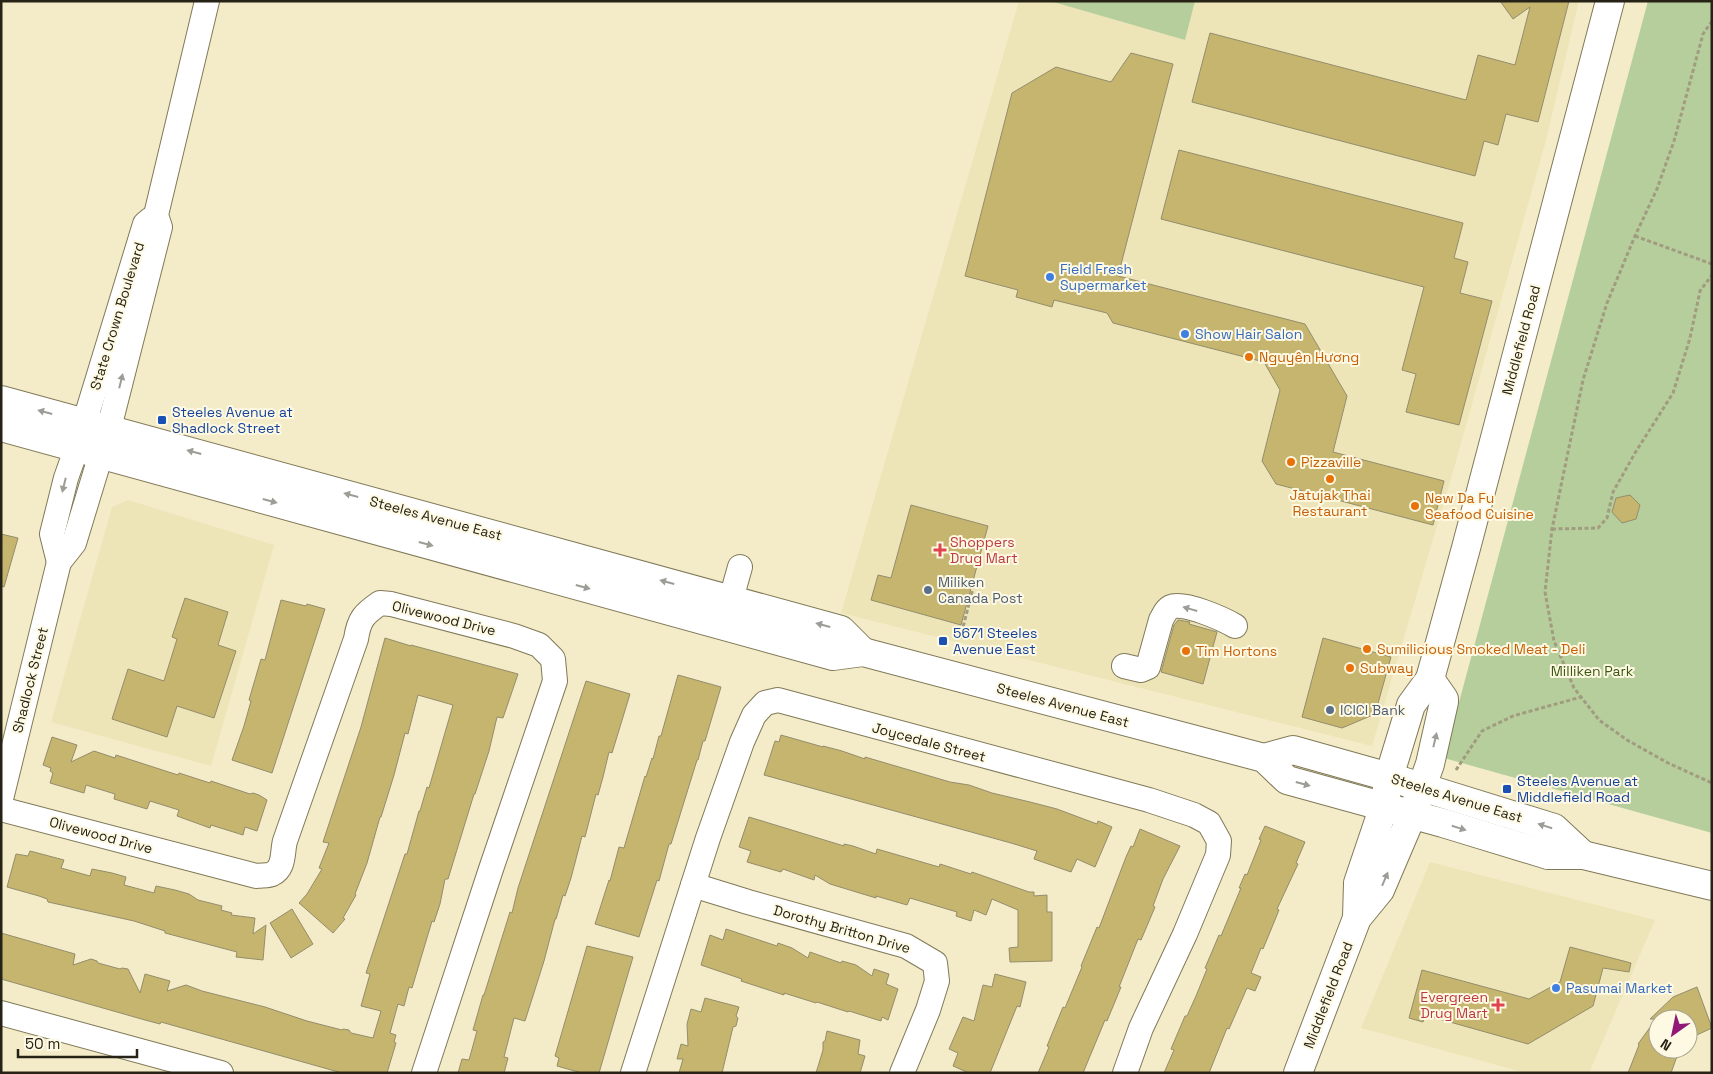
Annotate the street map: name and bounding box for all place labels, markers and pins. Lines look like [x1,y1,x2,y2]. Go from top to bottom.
place label: Field Fresh Supermarket [1060,260,1147,294]
marker: Field Fresh Supermarket [1044,271,1056,283]
place label: Show Hair Salon [1195,325,1302,343]
marker: Show Hair Salon [1179,328,1191,340]
place label: Nguyên Hương [1259,348,1359,366]
marker: Nguyên Hương [1243,351,1255,363]
place label: Steeles Avenue at Shadlock Street [172,403,293,437]
marker: Steeles Avenue at Shadlock Street [156,414,168,426]
place label: Pizzaville [1301,453,1361,471]
marker: Pizzaville [1285,456,1297,468]
marker: Jatujak Thai Restaurant [1324,473,1336,485]
place label: Jatujak Thai Restaurant [1289,486,1371,520]
place label: New Da Fu Seafood Cuisine [1425,489,1534,523]
marker: New Da Fu Seafood Cuisine [1409,500,1421,512]
place label: Shoppers Drug Mart [950,533,1018,567]
marker: Shoppers Drug Mart [934,544,946,556]
place label: Miliken Canada Post [938,573,1023,607]
marker: Miliken Canada Post [922,584,934,596]
place label: 5671 Steeles Avenue East [953,624,1037,658]
marker: 5671 Steeles Avenue East [937,635,949,647]
place label: Sumilicious Smoked Meat - Deli [1377,640,1585,658]
place label: Tim Hortons [1196,642,1277,660]
marker: Sumilicious Smoked Meat - Deli [1361,643,1373,655]
marker: Tim Hortons [1180,645,1192,657]
place label: Subway [1360,659,1414,677]
marker: Subway [1344,662,1356,674]
place label: ICICI Bank [1340,701,1406,719]
marker: ICICI Bank [1324,704,1336,716]
place label: Steeles Avenue at Middlefield Road [1517,772,1638,806]
marker: Steeles Avenue at Middlefield Road [1501,783,1513,795]
place label: Pasumai Market [1566,979,1672,997]
marker: Pasumai Market [1550,982,1562,994]
place label: Evergreen Drug Mart [1420,988,1488,1022]
marker: Evergreen Drug Mart [1492,999,1504,1011]

